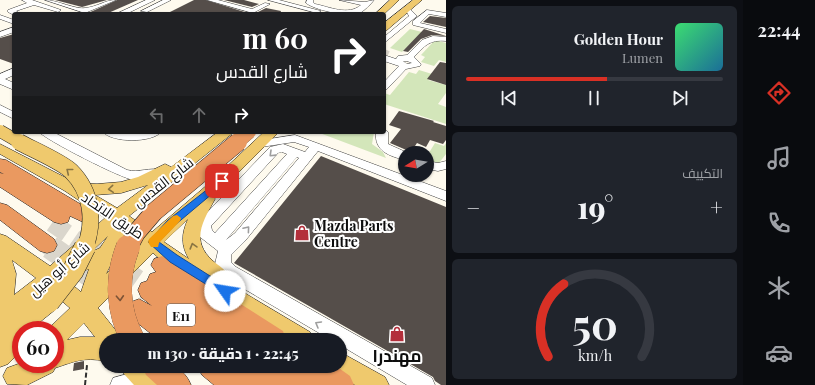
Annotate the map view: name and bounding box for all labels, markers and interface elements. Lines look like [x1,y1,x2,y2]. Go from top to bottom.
text: 22:44 [757,18,801,42]
text: 60 m [242,19,308,56]
icon: right [322,28,374,80]
text: Golden Hour [574,29,663,49]
text: Lumen [622,49,663,66]
text: شارع القدس [216,59,308,83]
icon: directions [765,79,793,107]
icon: previous [498,87,520,109]
icon: pause [583,87,605,109]
icon: next [669,87,691,109]
icon: left [146,104,168,126]
icon: ahead [188,104,210,126]
icon: right [230,104,252,126]
icon: music [765,144,793,172]
north arrow [398,146,434,182]
map controls [398,146,434,182]
one-way arrow [269,149,277,156]
street label: شارع القدس [129,152,197,212]
pin [205,164,239,198]
text: التكييف [682,164,723,181]
one-way arrow [67,168,74,175]
icon: arrive [211,170,233,192]
one-way arrow [108,184,114,193]
street label: طريق الاتحاد [78,187,148,243]
text: 19° [577,187,613,227]
text: − [466,192,480,222]
text: + [710,192,723,222]
icon: phone [765,209,793,237]
place label: Mazda Parts Centre [314,216,394,251]
shop icon: Mazda Parts Centre [293,224,311,242]
one-way arrow [242,226,249,233]
street label: شارع أبو هيل [25,237,93,301]
one-way arrow [189,243,198,250]
position arrow [204,270,246,312]
icon: climate [765,274,793,302]
one-way arrow [116,295,125,301]
text: 50 [572,295,617,350]
road number: E11 [167,304,195,326]
speed limit sign: 60 [12,321,64,373]
one-way arrow [315,321,322,328]
shop icon: مهندرا [388,325,406,343]
icon: car [765,339,793,367]
text: 22:45 · 1 دقيقة · 130 m [147,343,299,363]
place label: مهندرا [373,344,421,367]
text: km/h [577,345,612,364]

